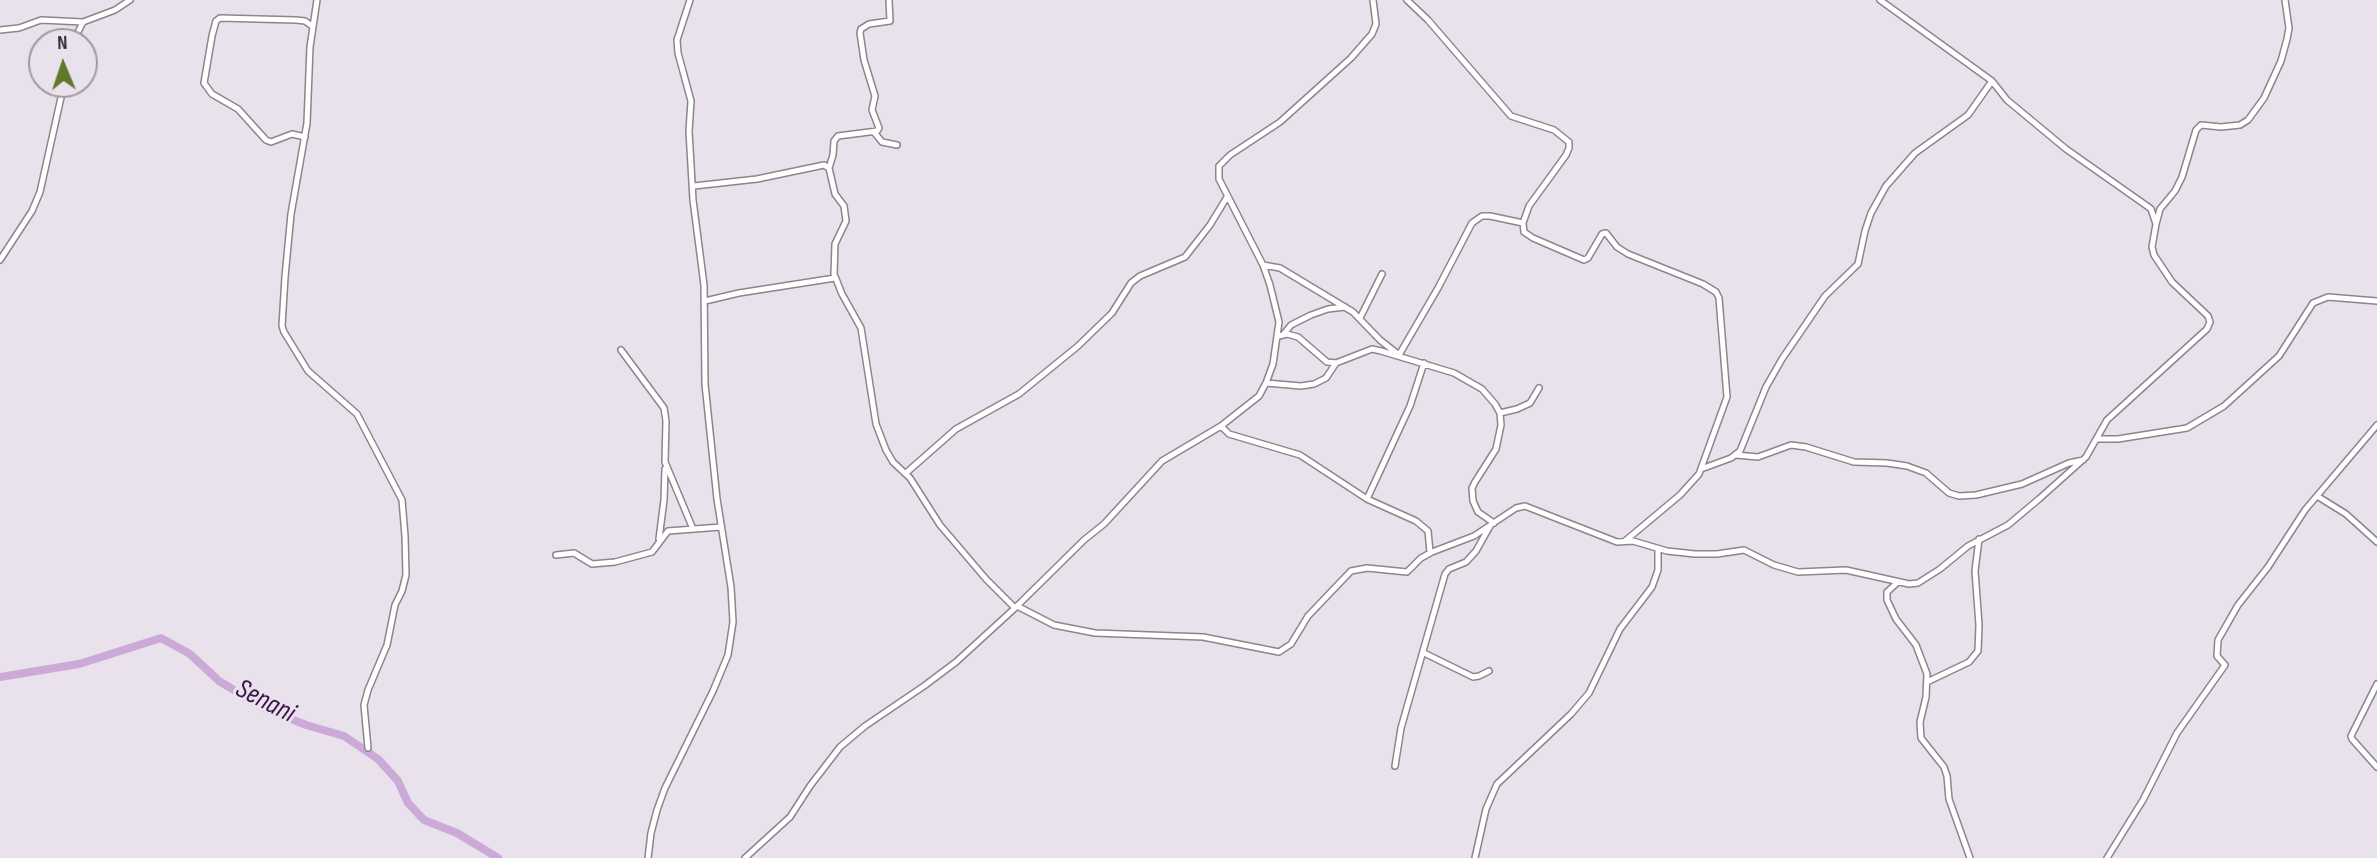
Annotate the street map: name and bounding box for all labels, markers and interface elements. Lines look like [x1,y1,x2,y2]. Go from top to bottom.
north arrow [28,28,98,98]
text: N [57,32,68,55]
water label: Senani [230,673,300,731]

